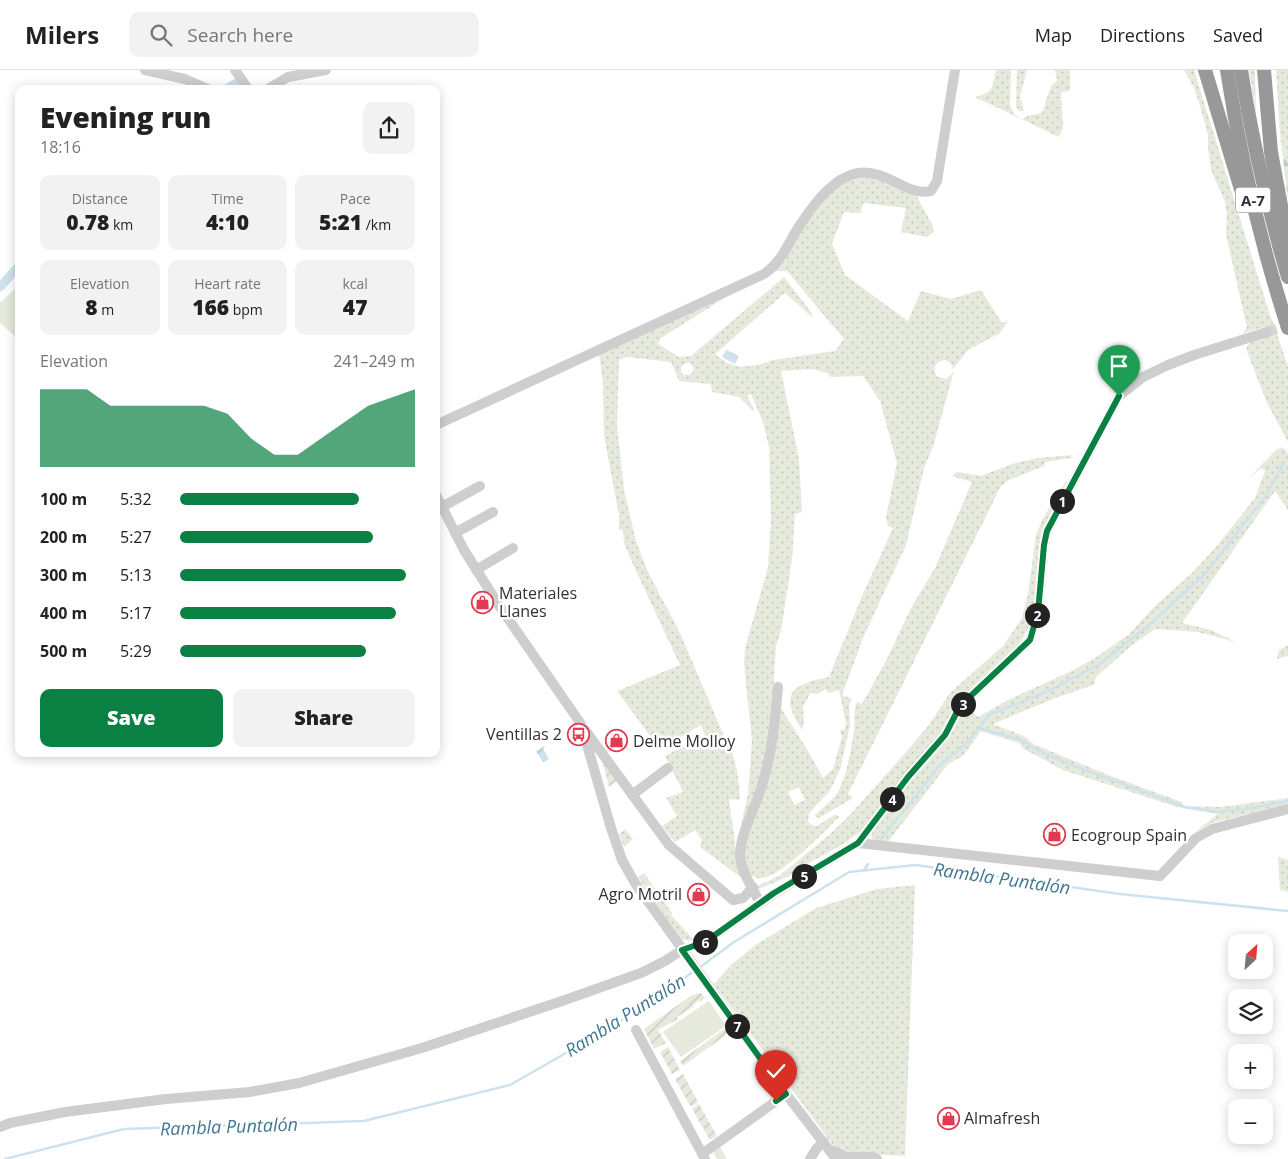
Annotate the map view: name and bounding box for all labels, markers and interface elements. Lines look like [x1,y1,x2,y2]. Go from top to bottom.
search box [129,12,479,57]
text: Milers [25,18,99,51]
icon: search [147,21,175,49]
text: Search here [187,22,293,48]
text: Map [1035,23,1072,47]
text: Directions [1100,23,1185,47]
text: Saved [1213,23,1263,47]
text: Evening run [40,98,211,136]
button: share [363,102,415,154]
text: 18:16 [40,136,81,158]
road number: A-7 [1236,188,1270,212]
text: Distance [72,189,128,208]
text: Time [211,189,244,208]
text: Pace [340,189,371,208]
text: 0.78 [66,208,109,236]
text: 4:10 [206,208,249,236]
text: 5:21 [319,208,362,236]
text: km [109,215,133,234]
text: /km [362,215,391,234]
text: Elevation [70,274,130,293]
text: Heart rate [194,274,261,293]
text: kcal [342,274,368,293]
text: 8 [85,293,98,321]
text: 166 [192,293,229,321]
text: 47 [343,293,367,321]
text: m [98,300,114,319]
text: bpm [229,300,263,319]
pin [1098,345,1140,396]
text: Elevation [40,350,108,372]
text: 241–249 m [333,350,415,372]
icon: arrive [1105,352,1133,380]
text: 100 m [40,488,87,510]
text: 5:32 [120,488,152,510]
pin: 1 [1050,488,1074,514]
text: 1 [1058,492,1067,511]
text: 200 m [40,526,87,548]
text: 5:27 [120,526,152,548]
text: 300 m [40,564,87,586]
text: 5:13 [120,564,152,586]
place label: Materiales Llanes [499,582,577,622]
shop icon: Materiales Llanes [471,590,495,614]
text: 400 m [40,602,87,624]
text: 5:17 [120,602,152,624]
pin: 2 [1024,602,1050,628]
text: 2 [1033,606,1042,625]
text: 500 m [40,640,87,662]
text: 5:29 [120,640,152,662]
button: Save [40,689,223,747]
button: Share [233,689,415,747]
pin: 3 [950,692,976,716]
text: 3 [959,695,968,714]
bus stop icon: Ventillas 2 [566,722,590,746]
place label: Ventillas 2 [486,723,562,745]
shop icon: Delme Molloy [605,729,629,753]
place label: Delme Molloy [633,730,736,752]
pin: 4 [880,786,904,812]
text: 4 [888,790,897,809]
shop icon: Ecogroup Spain [1043,823,1067,847]
place label: Ecogroup Spain [1071,824,1187,846]
water label: Rambla Puntalón [932,857,1072,899]
pin: 5 [792,864,816,888]
text: 5 [800,867,809,886]
shop icon: Agro Motril [686,882,710,906]
place label: Agro Motril [599,883,682,905]
pin: 6 [692,930,718,954]
text: 6 [701,933,710,952]
north arrow [1228,934,1272,979]
map controls [1228,934,1273,1144]
water label: Rambla Puntalón [560,968,690,1062]
button: layers [1228,989,1273,1034]
pin: 7 [724,1014,750,1038]
text: 7 [733,1017,742,1036]
button: + [1228,1044,1273,1089]
pin [755,1050,797,1101]
icon: check [762,1057,790,1085]
button: − [1228,1099,1273,1144]
shop icon: Almafresh [936,1106,960,1130]
place label: Almafresh [964,1107,1040,1129]
water label: Rambla Puntalón [160,1112,298,1140]

